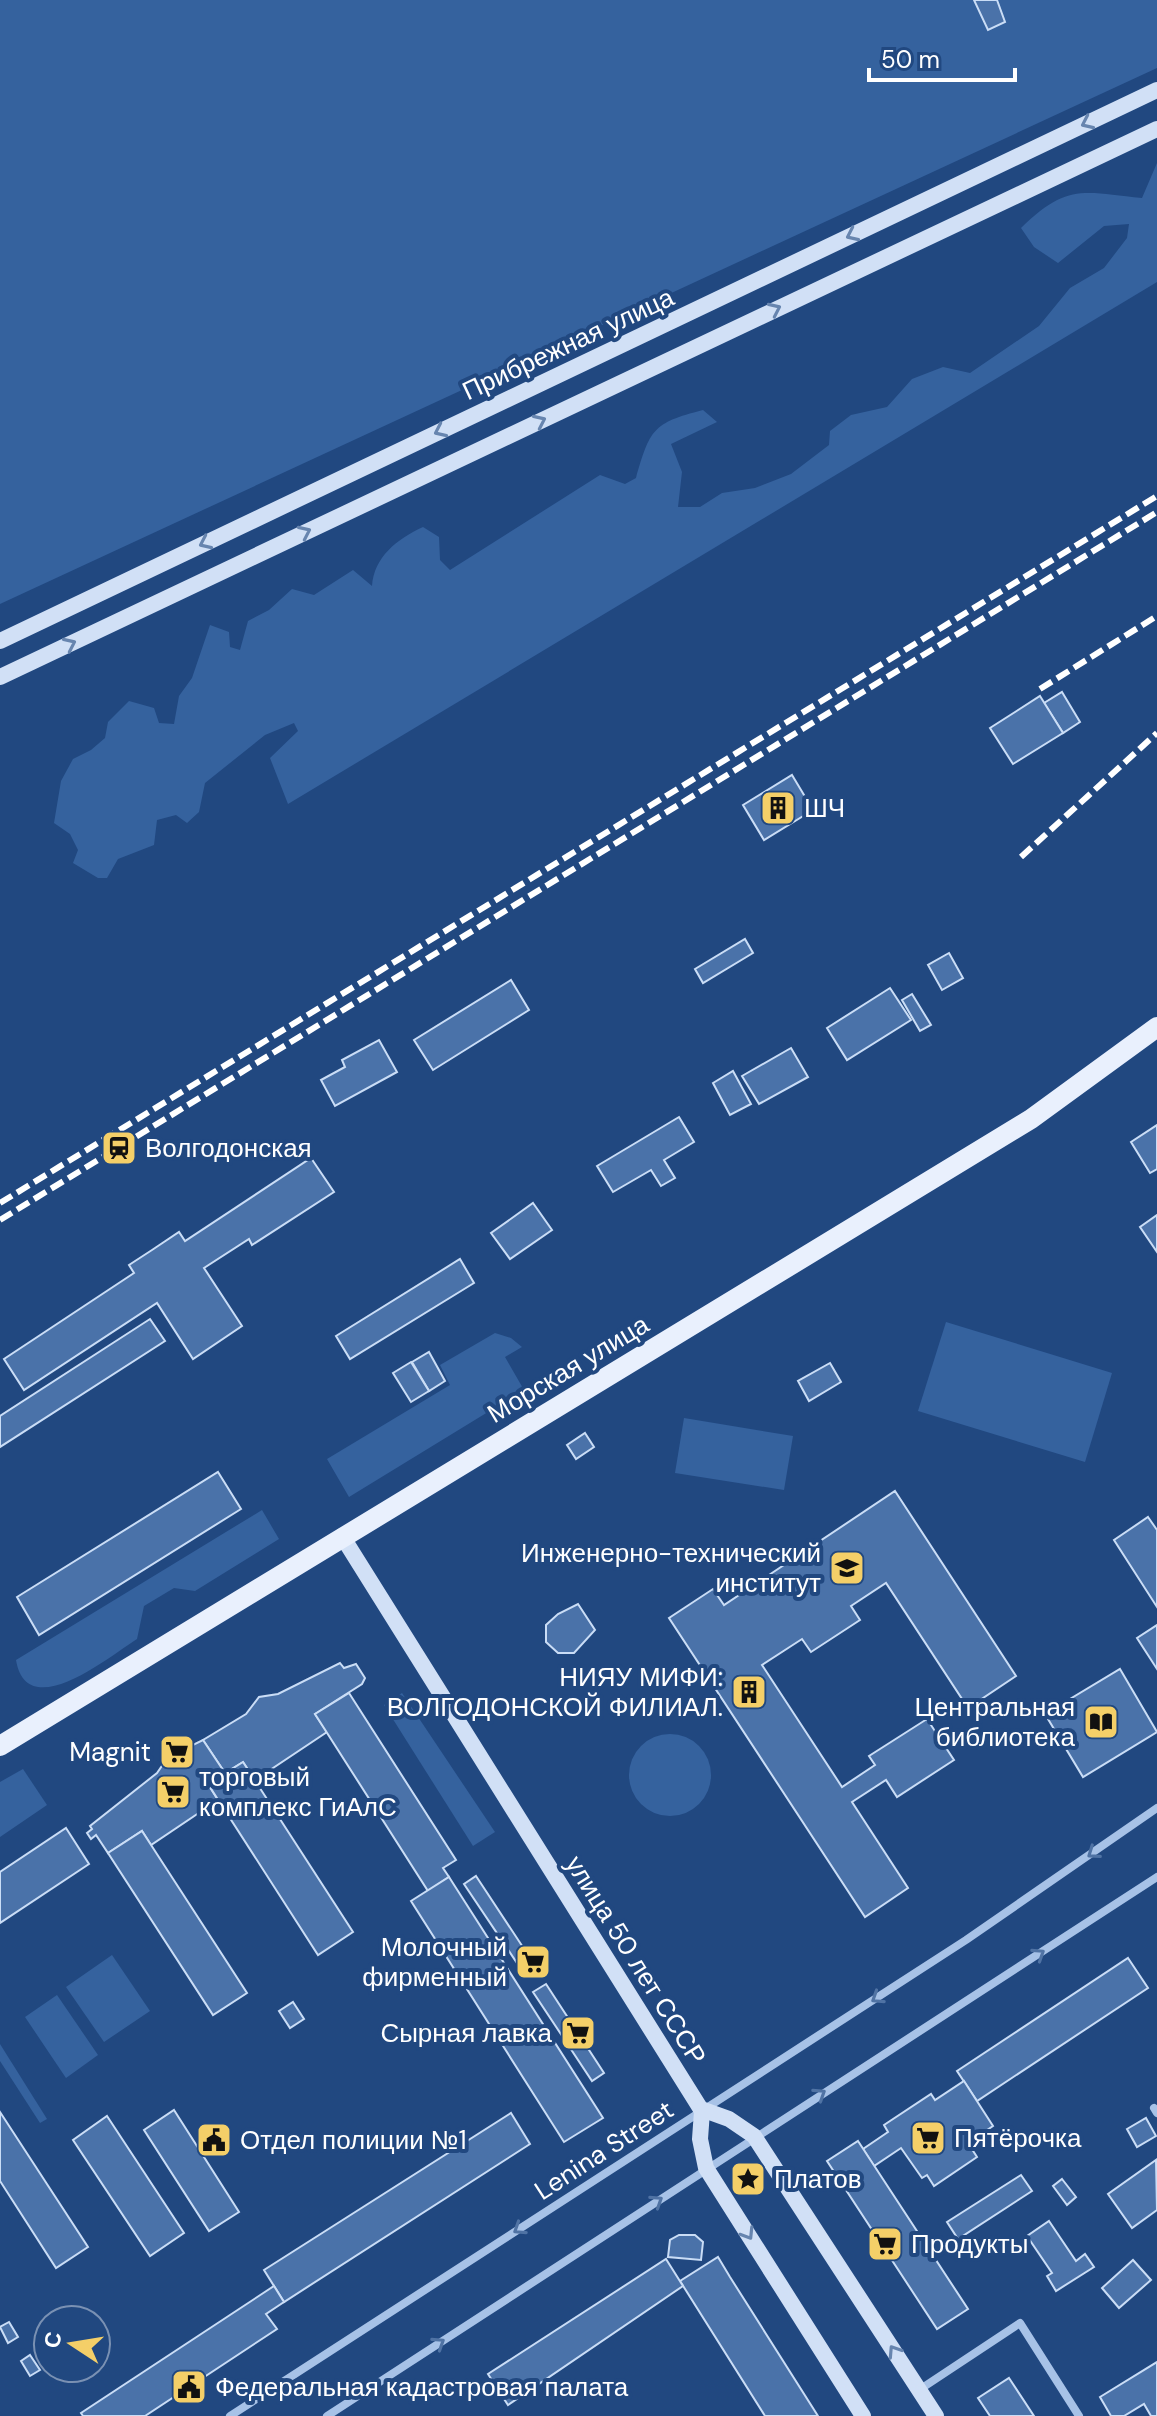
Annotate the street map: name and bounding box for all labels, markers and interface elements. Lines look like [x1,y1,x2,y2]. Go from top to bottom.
scale bar [869,32,1015,82]
text: 50 m [881,44,940,75]
one-way arrow [1080,113,1095,129]
one-way arrow [846,225,860,241]
street label: Прибрежная улица [457,280,680,408]
one-way arrow [767,303,781,319]
one-way arrow [532,415,547,431]
one-way arrow [434,421,449,437]
one-way arrow [297,526,312,542]
one-way arrow [199,533,214,549]
one-way arrow [62,638,77,654]
building icon: ШЧ [759,789,797,827]
place label: ШЧ [804,791,845,825]
station icon: Волгодонская [100,1129,138,1167]
place label: Волгодонская [145,1131,312,1165]
street label: Морская улица [481,1307,656,1431]
place label: Инженерно-технический институт [521,1536,821,1600]
school or university icon: Инженерно-технический институт [828,1549,866,1587]
place label: НИЯУ МИФИ: ВОЛГОДОНСКОЙ ФИЛИАЛ. [387,1660,723,1724]
building icon: НИЯУ МИФИ: ВОЛГОДОНСКОЙ ФИЛИАЛ. [730,1673,768,1711]
place label: Центральная библиотека [915,1690,1076,1754]
library icon: Центральная библиотека [1082,1703,1120,1741]
supermarket icon: Magnit [158,1733,196,1771]
place label: Magnit [69,1735,151,1769]
place label: торговый комплекс ГиАлС [199,1760,397,1824]
supermarket icon: торговый комплекс ГиАлС [154,1773,192,1811]
one-way arrow [1087,1843,1101,1858]
street label: улица 50 лет СССР [558,1849,714,2071]
place label: Молочный фирменный [362,1930,507,1994]
supermarket icon: Молочный фирменный [514,1943,552,1981]
one-way arrow [1030,1948,1045,1963]
one-way arrow [871,1988,886,2003]
supermarket icon: Сырная лавка [559,2014,597,2052]
place label: Сырная лавка [380,2016,553,2050]
one-way arrow [811,2089,826,2104]
street label: Lenina Street [528,2093,680,2207]
supermarket icon: Пятёрочка [909,2119,947,2157]
public building icon: Отдел полиции №1 [195,2121,233,2159]
place label: Пятёрочка [954,2121,1082,2155]
place label: Отдел полиции №1 [240,2123,467,2157]
place icon: Платов [729,2160,767,2198]
place label: Платов [774,2162,862,2196]
one-way arrow [648,2196,662,2211]
one-way arrow [513,2219,528,2234]
one-way arrow [738,2225,753,2239]
supermarket icon: Продукты [866,2225,904,2263]
place label: Продукты [911,2227,1028,2261]
north arrow [32,2304,112,2384]
text: С [37,2329,69,2351]
one-way arrow [430,2337,444,2352]
one-way arrow [888,2345,903,2359]
public building icon: Федеральная кадастровая палата [170,2368,208,2406]
place label: Федеральная кадастровая палата [215,2370,629,2404]

